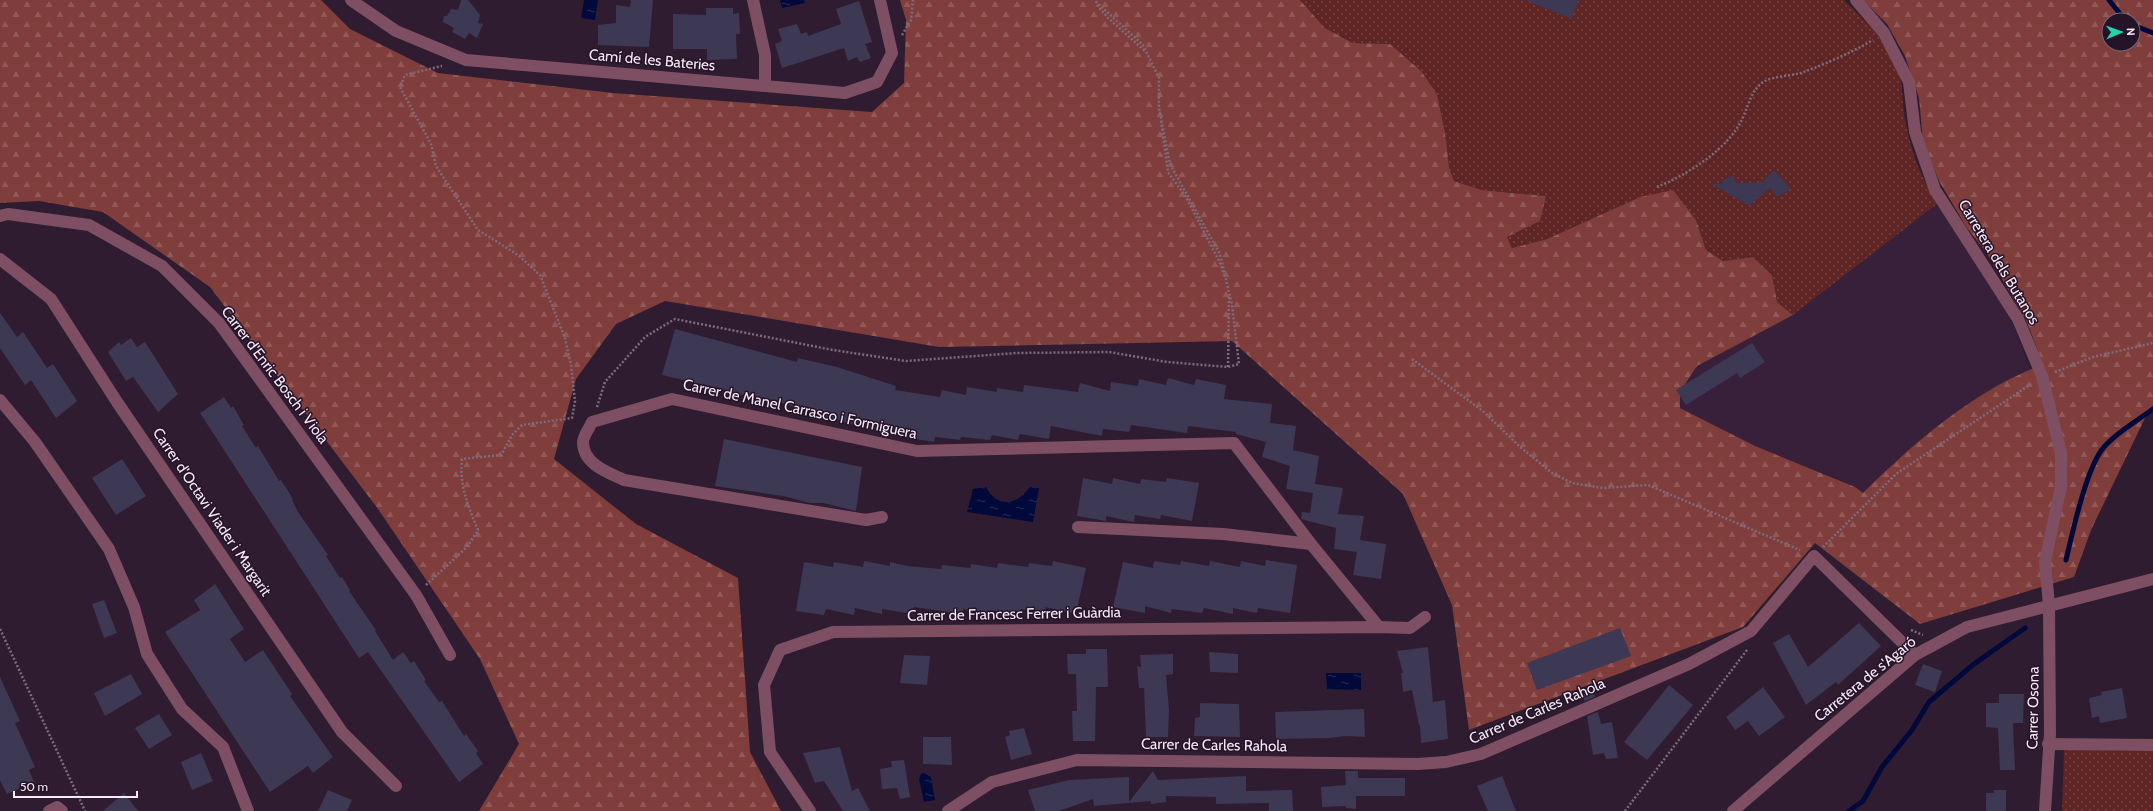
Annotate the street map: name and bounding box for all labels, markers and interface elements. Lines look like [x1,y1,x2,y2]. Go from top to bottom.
north arrow [2101,12,2141,52]
text: N [2124,28,2138,36]
street label: Camí de les Bateries [588,46,716,74]
street label: Carretera dels Butanos [1955,196,2043,328]
street label: Carrer d'Enric Bosch i Viola [217,303,333,448]
street label: Carrer de Manel Carrasco i Formiguera [681,375,919,443]
street label: Carrer d'Octavi Viader i Margarit [149,424,275,600]
street label: Carrer de Francesc Ferrer i Guàrdia [907,603,1122,625]
street label: Carretera de s'Agaró [1811,633,1919,725]
street label: Carrer Osona [2023,666,2043,750]
street label: Carrer de Carles Rahola [1466,674,1608,748]
street label: Carrer de Carles Rahola [1141,735,1288,755]
scale bar [14,773,137,799]
text: 50 m [20,779,48,794]

